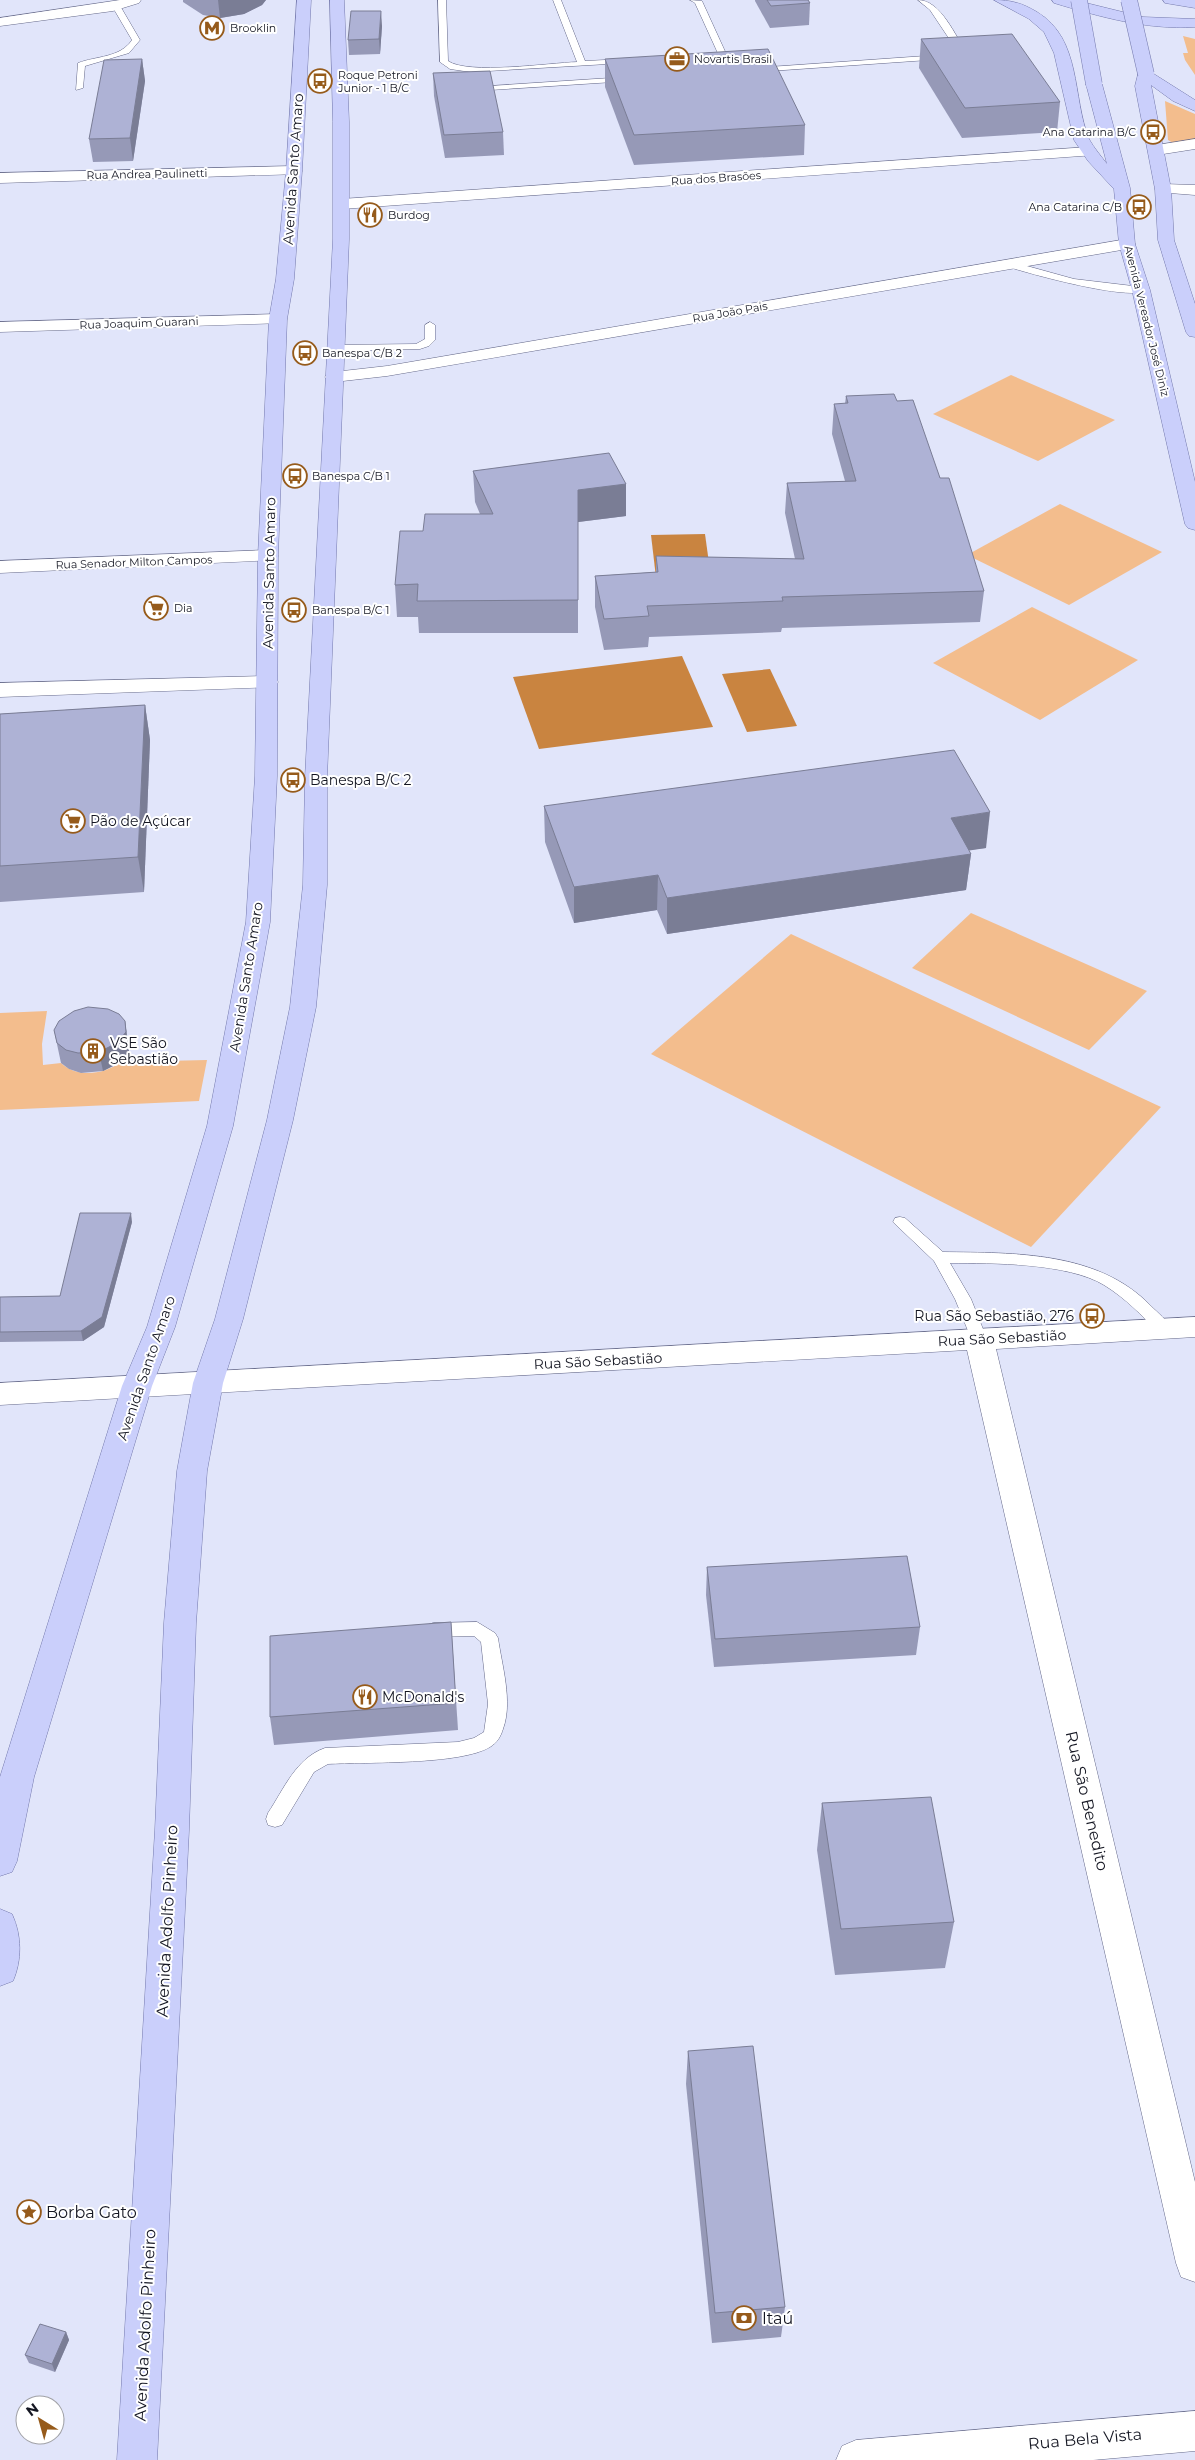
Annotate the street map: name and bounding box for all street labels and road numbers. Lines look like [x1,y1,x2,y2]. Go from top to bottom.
street label: Avenida Santo Amaro [279,92,307,245]
street label: Rua Andrea Paulinetti [86,166,208,182]
street label: Rua dos Brasões [670,168,762,188]
street label: Avenida Vereador José Diniz [1121,244,1173,398]
street label: Rua João Pais [691,298,769,325]
street label: Rua Joaquim Guarani [79,314,199,332]
street label: Avenida Santo Amaro [259,497,279,649]
street label: Rua Senador Milton Campos [55,552,213,572]
street label: Avenida Santo Amaro [225,900,267,1053]
street label: Avenida Santo Amaro [113,1293,179,1443]
street label: Rua São Sebastião [937,1326,1067,1350]
street label: Rua São Sebastião [533,1349,663,1373]
street label: Rua São Benedito [1062,1729,1112,1873]
street label: Avenida Adolfo Pinheiro [152,1824,182,2018]
street label: Avenida Adolfo Pinheiro [130,2228,160,2422]
street label: Rua Bela Vista [1027,2425,1143,2453]

